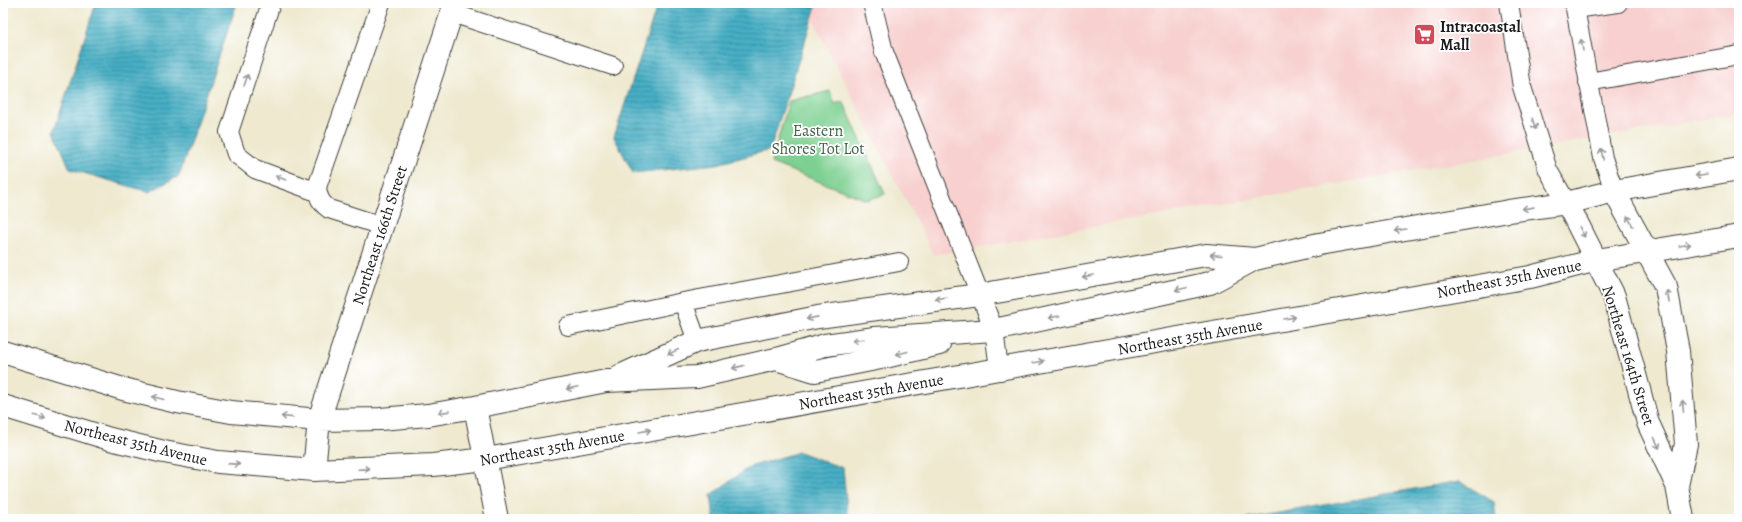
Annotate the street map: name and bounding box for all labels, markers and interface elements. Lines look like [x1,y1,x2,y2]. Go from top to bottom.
place label: Intracoastal Mall [1440,16,1521,56]
supermarket icon: Intracoastal Mall [1412,22,1438,48]
one-way arrow [1578,39,1586,52]
one-way arrow [243,73,250,86]
one-way arrow [1530,118,1538,130]
park label: Eastern Shores Tot Lot [771,120,865,160]
one-way arrow [1598,148,1606,161]
street label: Northeast 166th Street [347,163,413,308]
one-way arrow [1694,171,1707,179]
one-way arrow [275,174,287,182]
one-way arrow [1522,204,1535,212]
one-way arrow [1626,215,1634,227]
one-way arrow [1578,225,1586,237]
one-way arrow [1394,226,1407,234]
one-way arrow [1678,241,1691,249]
one-way arrow [1210,252,1223,259]
street label: Northeast 35th Avenue [1435,254,1583,304]
one-way arrow [1082,272,1095,280]
street label: Northeast 164th Street [1596,283,1660,428]
one-way arrow [1175,286,1188,294]
one-way arrow [1663,290,1671,303]
one-way arrow [935,296,948,303]
one-way arrow [1048,313,1061,321]
street label: Northeast 35th Avenue [1116,313,1264,361]
one-way arrow [1283,314,1296,322]
one-way arrow [806,315,819,323]
one-way arrow [852,336,865,344]
one-way arrow [667,349,679,356]
one-way arrow [896,350,909,357]
one-way arrow [1031,358,1044,366]
one-way arrow [732,364,745,372]
street label: Northeast 35th Avenue [797,368,945,416]
one-way arrow [566,384,579,392]
one-way arrow [152,393,165,401]
one-way arrow [1679,400,1687,413]
one-way arrow [438,408,451,416]
one-way arrow [281,413,294,421]
one-way arrow [34,414,47,421]
street label: Northeast 35th Avenue [62,415,210,471]
street label: Northeast 35th Avenue [478,424,626,472]
one-way arrow [638,426,651,434]
one-way arrow [1654,436,1661,448]
one-way arrow [227,460,240,467]
one-way arrow [357,465,370,473]

